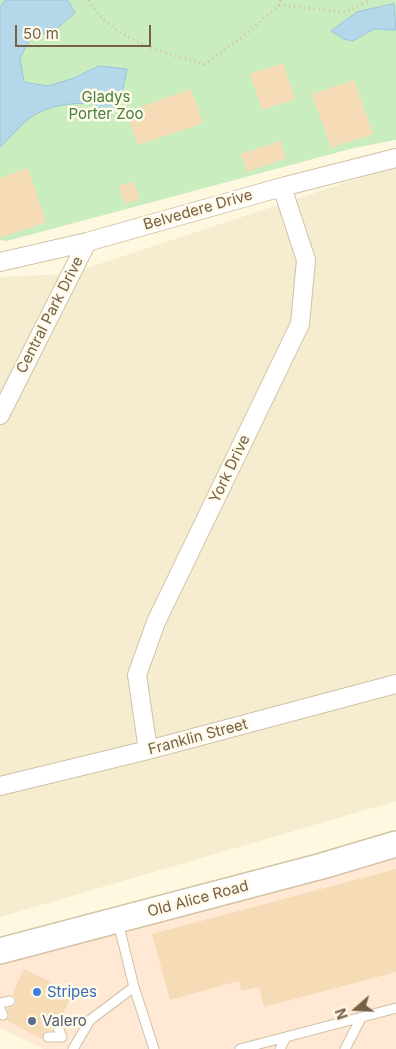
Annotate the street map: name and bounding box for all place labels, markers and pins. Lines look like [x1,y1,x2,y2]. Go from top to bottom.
place label: Stripes [47,983,97,1001]
marker: Stripes [31,986,43,998]
place label: Valero [42,1012,87,1030]
marker: Valero [26,1015,38,1027]

